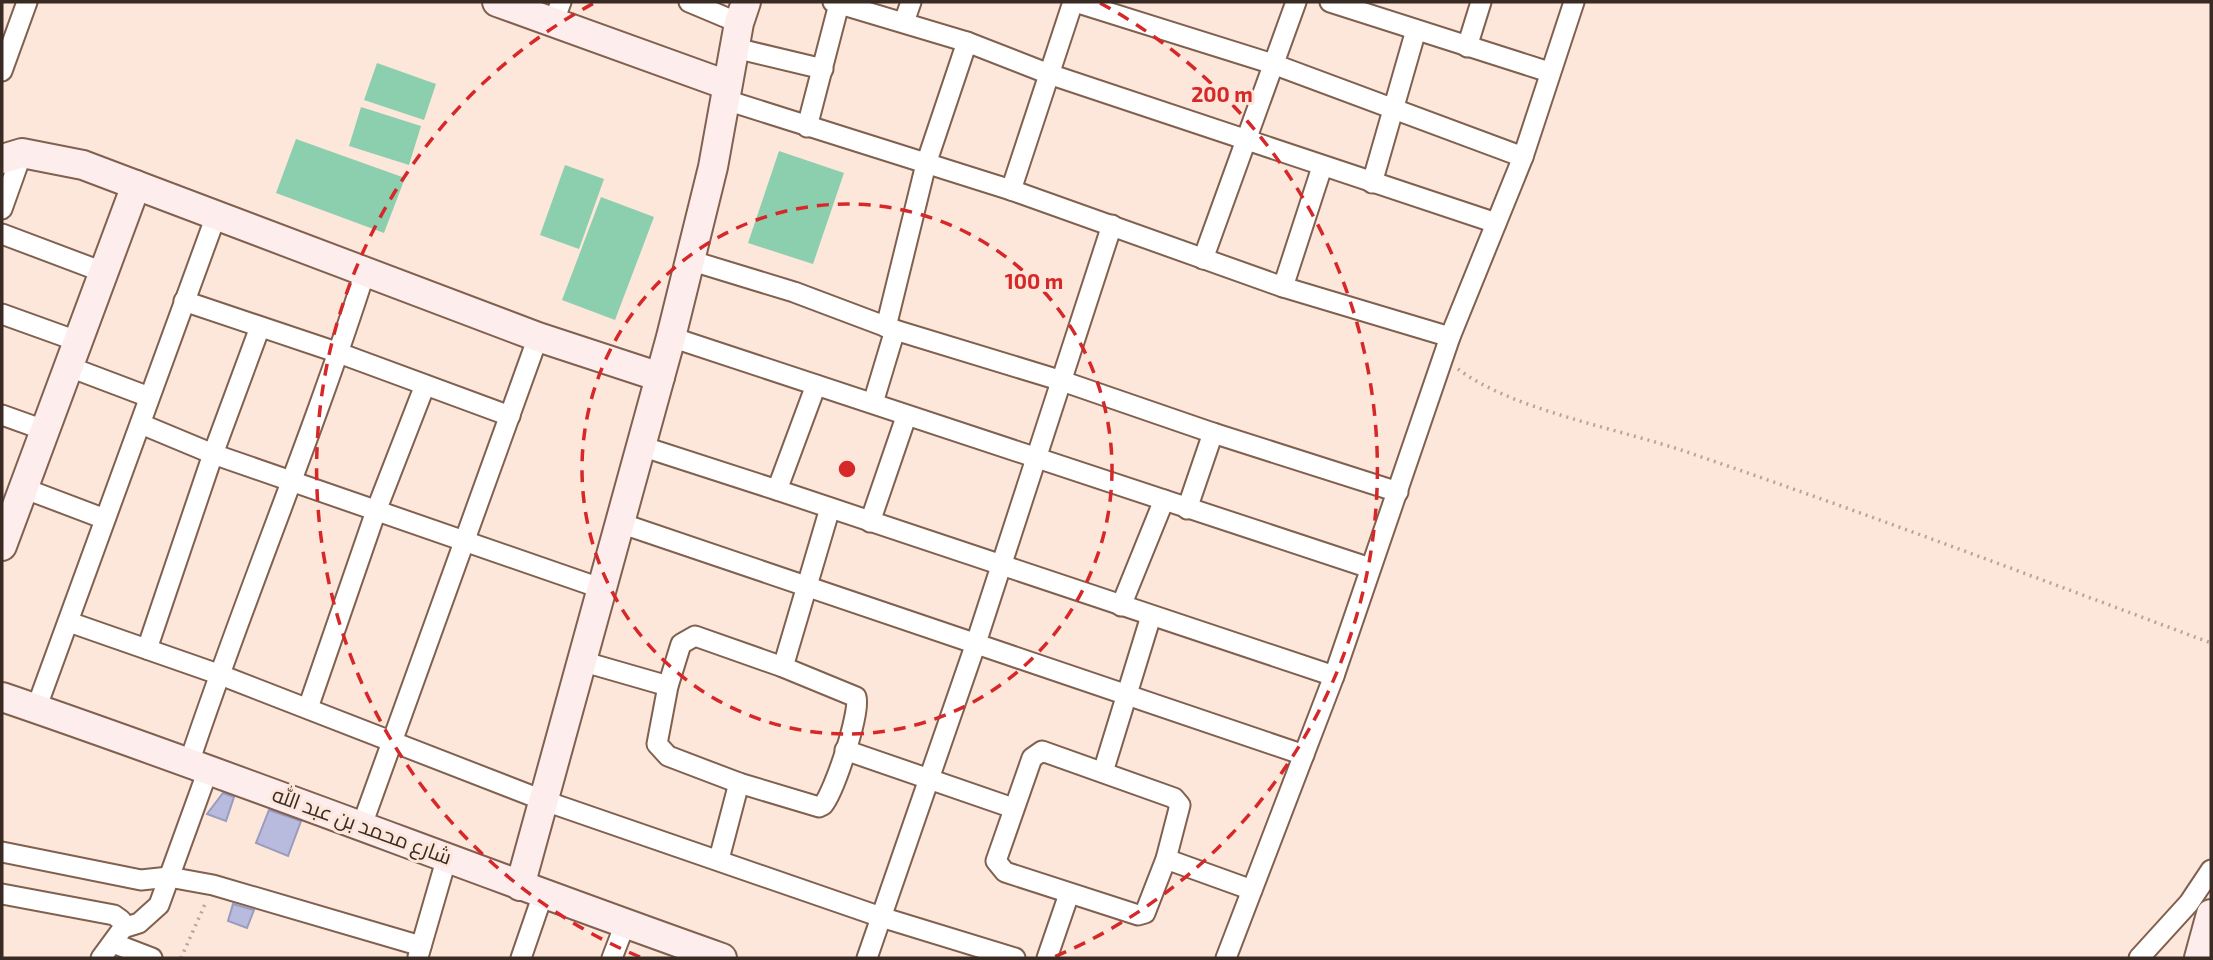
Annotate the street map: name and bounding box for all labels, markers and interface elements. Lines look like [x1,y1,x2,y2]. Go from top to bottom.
text: 200 m [1191,81,1253,106]
text: 100 m [1005,268,1063,293]
centre of rings [835,457,859,481]
street label: شارع محمد بن عبد الله [268,781,456,871]

